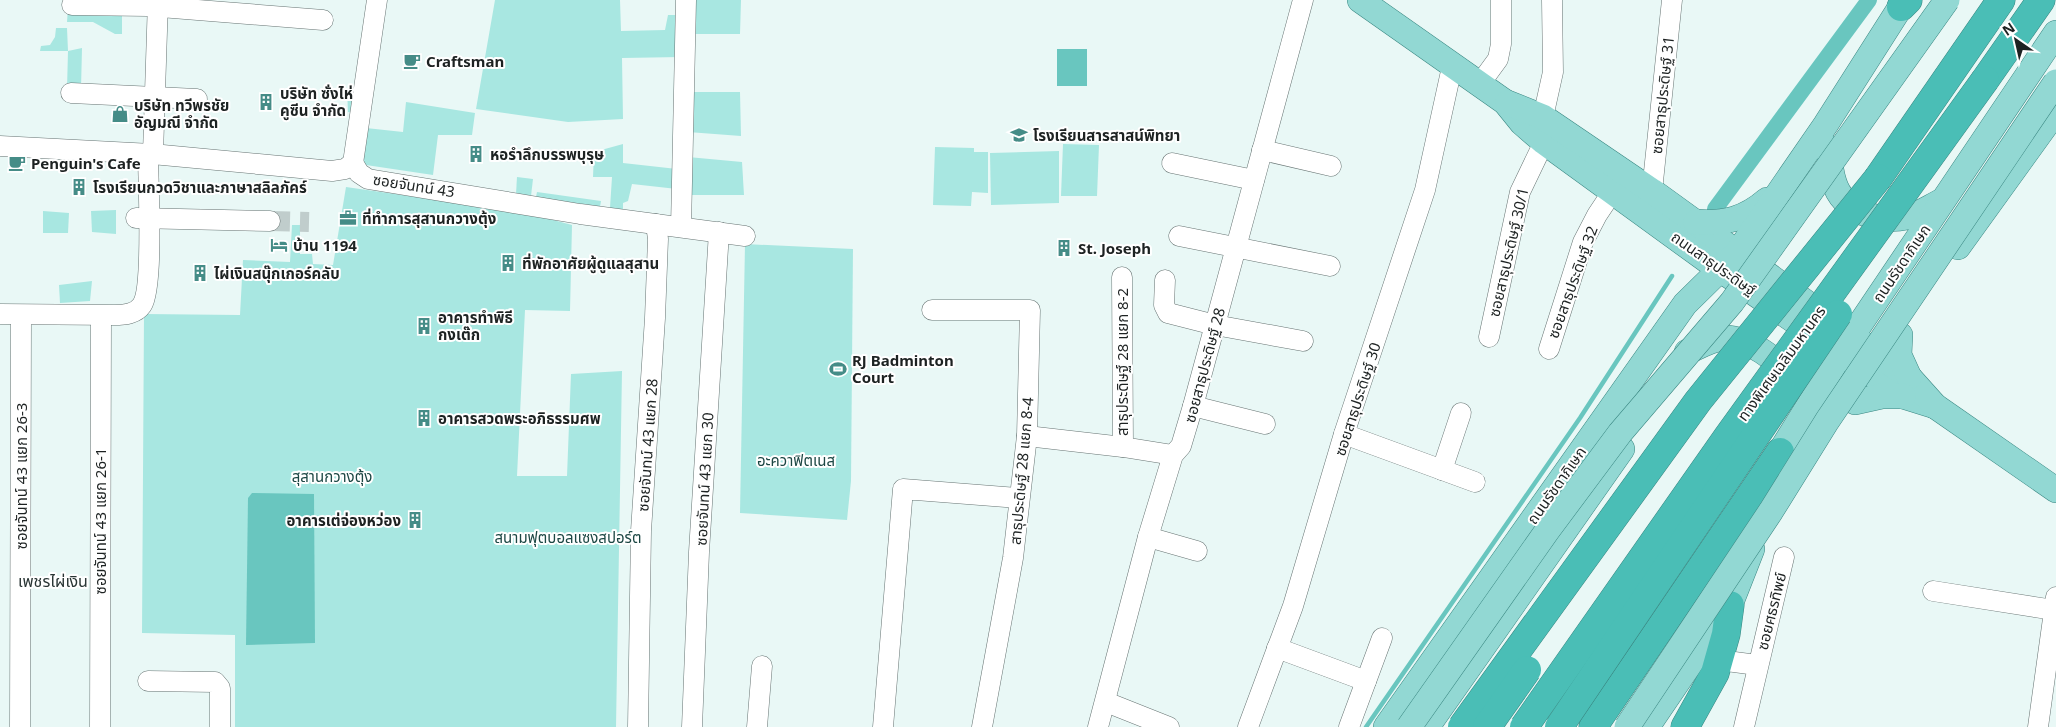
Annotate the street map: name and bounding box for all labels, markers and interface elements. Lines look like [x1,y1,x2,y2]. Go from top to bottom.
north arrow [1991,15,2041,65]
text: N [1998,18,2018,40]
street label: ซอยสาธุประดิษฐ์ 31 [1646,35,1678,155]
cafe icon: Craftsman [402,51,422,71]
place label: Craftsman [426,51,504,71]
place label: บริษัท ซั่งไห่ คูซีน จำกัด [280,83,353,121]
building icon: บริษัท ซั่งไห่ คูซีน จำกัด [256,92,276,112]
place label: บริษัท ทวีพรชัย อัญมณี จำกัด [134,95,229,132]
shop icon: บริษัท ทวีพรชัย อัญมณี จำกัด [110,104,130,124]
school or university icon: โรงเรียนสารสาสน์พิทยา [1009,125,1029,145]
place label: โรงเรียนสารสาสน์พิทยา [1033,125,1180,145]
building icon: หอรำลึกบรรพบุรุษ [466,144,486,164]
place label: หอรำลึกบรรพบุรุษ [490,144,604,164]
cafe icon: Penguin's Cafe [7,153,27,173]
place label: Penguin's Cafe [31,153,141,173]
street label: ซอยจันทน์ 43 [372,169,456,201]
building icon: โรงเรียนกวดวิชาและภาษาสลิลภัคร์ [69,177,89,197]
place label: โรงเรียนกวดวิชาและภาษาสลิลภัคร์ [93,177,307,197]
street label: ซอยสาธุประดิษฐ์ 30/1 [1483,185,1533,319]
office icon: ที่ทำการสุสานกวางตุ้ง [338,208,358,228]
place label: ที่ทำการสุสานกวางตุ้ง [362,208,496,228]
street label: ถนนรัชดาภิเษก [1867,220,1935,306]
street label: ซอยสาธุประดิษฐ์ 32 [1542,223,1602,341]
street label: ถนนสาธุประดิษฐ์ [1668,226,1760,300]
hotel icon: บ้าน 1194 [269,235,289,255]
place label: บ้าน 1194 [293,235,357,255]
building icon: St. Joseph [1054,238,1074,258]
place label: St. Joseph [1078,238,1151,258]
building icon: ที่พักอาศัยผู้ดูแลสุสาน [498,253,518,273]
place label: ที่พักอาศัยผู้ดูแลสุสาน [522,253,659,274]
building icon: ไผ่เงินสนุ๊กเกอร์คลับ [190,263,210,283]
place label: ไผ่เงินสนุ๊กเกอร์คลับ [214,263,340,283]
street label: สาธุประดิษฐ์ 28 แยก 8-2 [1112,288,1132,436]
street label: ทางพิเศษเฉลิมมหานคร [1732,301,1830,425]
street label: ซอยสาธุประดิษฐ์ 28 [1179,305,1229,425]
place label: อาคารทำพิธี กงเต๊ก [438,307,513,344]
building icon: อาคารทำพิธี กงเต๊ก [414,316,434,336]
street label: ซอยสาธุประดิษฐ์ 30 [1329,340,1385,458]
place label: RJ Badminton Court [852,350,954,387]
sports icon: RJ Badminton Court [828,359,848,379]
street label: ซอยจันทน์ 43 แยก 28 [632,378,662,512]
street label: สาธุประดิษฐ์ 28 แยก 8-4 [1005,396,1037,546]
street label: ซอยจันทน์ 43 แยก 26-3 [11,403,31,549]
building icon: อาคารสวดพระอภิธรรมศพ [414,408,434,428]
place label: อาคารสวดพระอภิธรรมศพ [438,408,601,428]
street label: ซอยจันทน์ 43 แยก 30 [691,412,717,546]
street label: ถนนรัชดาภิเษก [1522,442,1590,528]
street label: ซอยจันทน์ 43 แยก 26-1 [90,448,110,594]
park label: อะควาฟิตเนส [757,450,836,470]
park label: สุสานกวางตุ้ง [292,466,372,486]
place label: อาคารเต่จ่องหว่อง [286,510,401,530]
building icon: อาคารเต่จ่องหว่อง [405,510,425,530]
park label: สนามฟุตบอลแซงสปอร์ต [495,527,641,547]
district label: เพชรไผ่เงิน [18,570,88,592]
street label: ซอยศธรทิพย์ [1752,570,1790,652]

